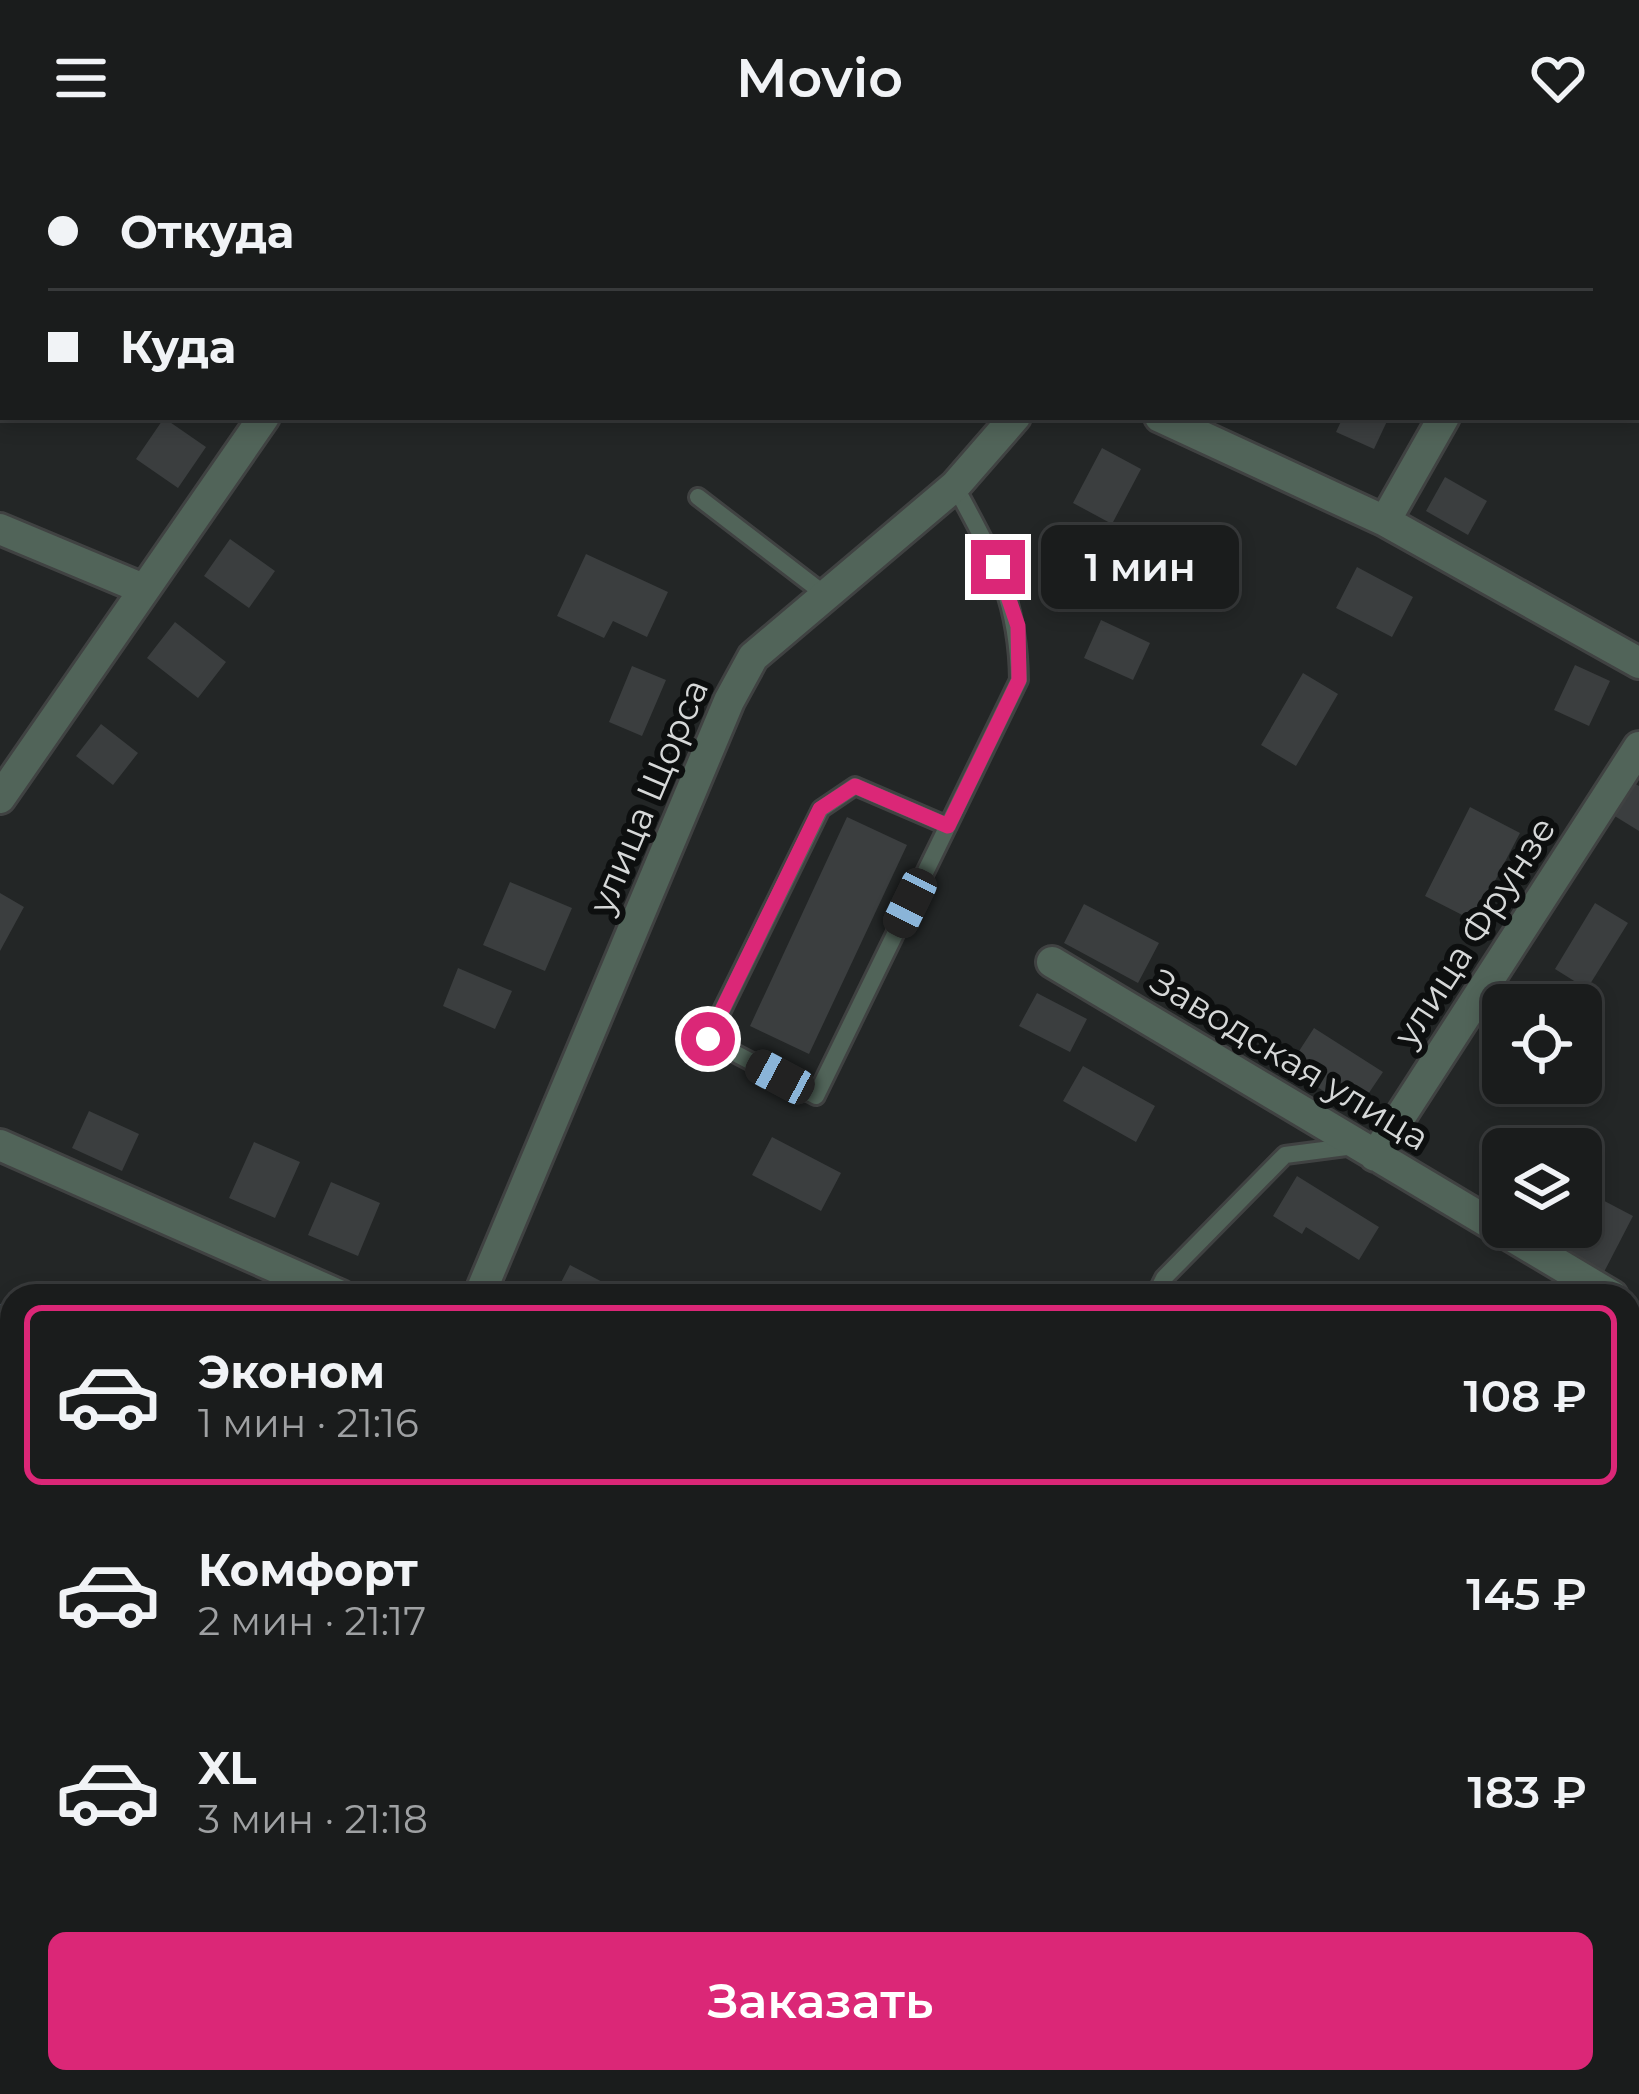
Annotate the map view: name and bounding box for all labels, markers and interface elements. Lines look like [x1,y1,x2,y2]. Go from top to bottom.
icon: menu [48,45,114,111]
text: Movio [736,45,903,111]
icon: heart [1525,45,1591,111]
text: Откуда [120,204,294,259]
text: Куда [120,319,236,374]
callout: 1 мин [1040,525,1238,609]
route end [971,540,1025,594]
text: 1 мин [1084,543,1196,591]
street label: улица Щорса [578,672,717,921]
street label: улица Фрунзе [1383,808,1565,1055]
car [878,863,942,943]
street label: Заводская улица [1143,959,1437,1159]
map controls [1482,984,1602,1248]
button: locate [1482,984,1602,1104]
route start [681,1012,735,1066]
car [740,1044,820,1110]
button: layers [1482,1128,1602,1248]
icon: car [54,1341,162,1449]
text: Эконом [198,1344,385,1399]
text: 108 ₽ [1464,1368,1587,1423]
text: 1 мин · 21:16 [198,1399,419,1447]
icon: car [54,1539,162,1647]
text: Комфорт [198,1542,418,1597]
text: 145 ₽ [1466,1566,1587,1621]
text: 2 мин · 21:17 [198,1597,426,1645]
icon: car [54,1737,162,1845]
text: XL [198,1740,256,1795]
text: 183 ₽ [1468,1764,1587,1819]
text: 3 мин · 21:18 [198,1795,428,1843]
button: Заказать [48,1932,1593,2070]

